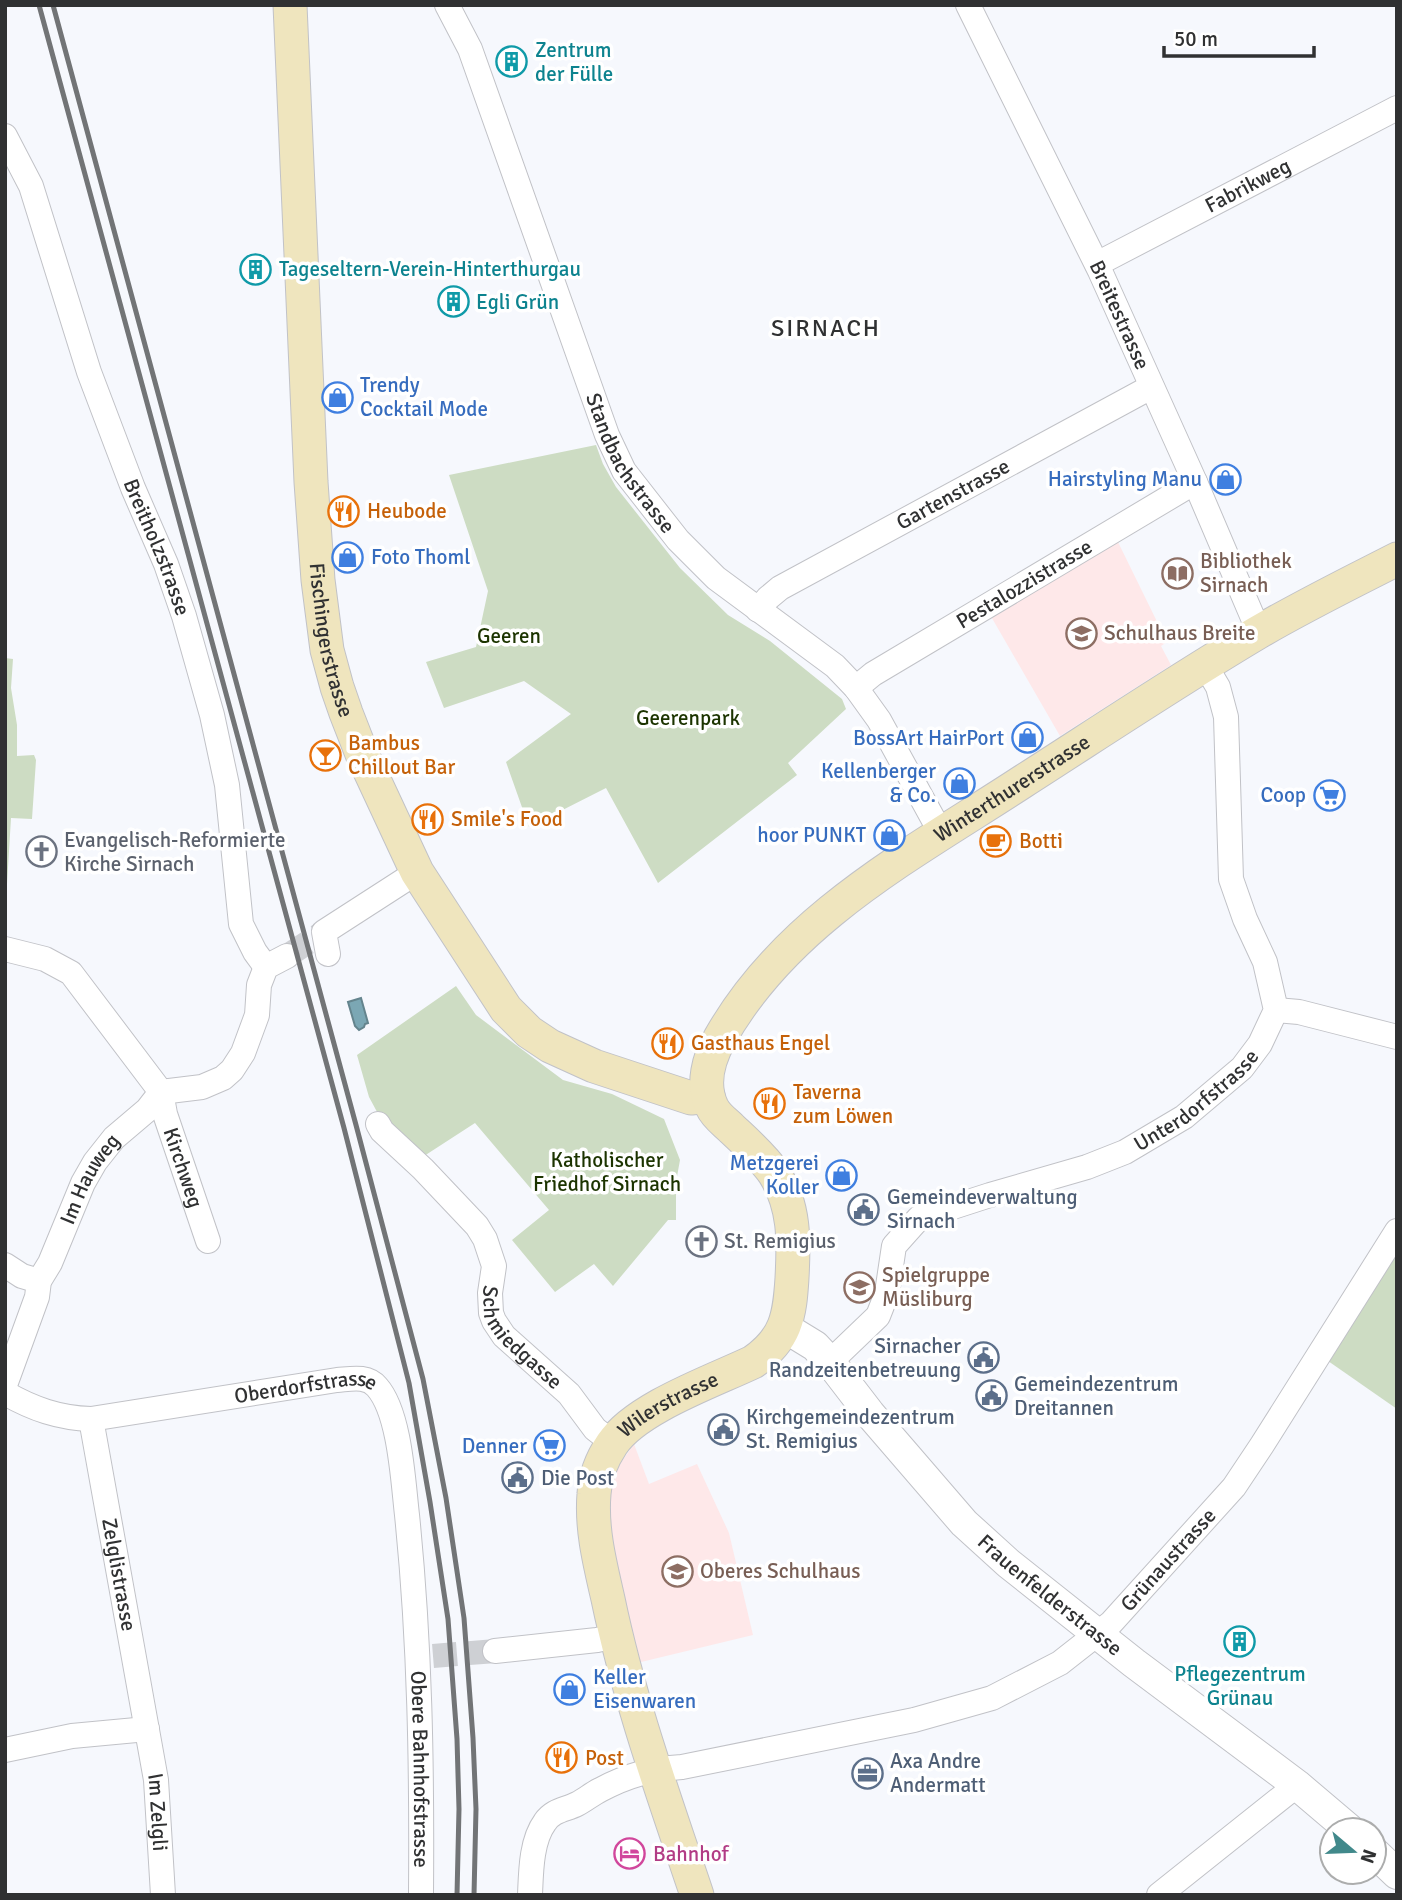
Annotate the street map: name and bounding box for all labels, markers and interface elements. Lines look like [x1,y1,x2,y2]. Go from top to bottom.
scale bar [1164,14,1314,58]
text: 50 m [1174,26,1218,52]
place label: Zentrum der Fülle [535,37,613,87]
building icon: Zentrum der Fülle [495,45,529,79]
street label: Fabrikweg [1201,153,1295,219]
building icon: Tageseltern-Verein-Hinterthurgau [239,252,273,286]
place label: Tageseltern-Verein-Hinterthurgau [279,256,581,282]
street label: Breitestrasse [1084,256,1156,374]
building icon: Egli Grün [436,285,470,319]
place label: Egli Grün [476,289,559,315]
district label: SIRNACH [771,313,881,343]
place label: Trendy Cocktail Mode [360,372,488,422]
shop icon: Trendy Cocktail Mode [320,380,354,414]
street label: Standbachstrasse [580,389,681,538]
street label: Gartenstrasse [892,453,1014,536]
shop icon: Hairstyling Manu [1208,462,1242,496]
place label: Hairstyling Manu [1048,466,1202,492]
street label: Breitholzstrasse [118,475,196,619]
restaurant icon: Heubode [327,494,361,528]
place label: Heubode [367,498,447,524]
street label: Pestalozzistrasse [951,533,1097,634]
shop icon: Foto Thoml [331,540,365,574]
place label: Foto Thoml [371,544,470,570]
place label: Bibliothek Sirnach [1200,548,1292,598]
library icon: Bibliothek Sirnach [1160,556,1194,590]
street label: Fischingerstrasse [304,562,359,721]
school or university icon: Schulhaus Breite [1064,616,1098,650]
place label: Schulhaus Breite [1104,620,1256,646]
park label: Geeren [477,623,541,649]
park label: Geerenpark [636,705,740,731]
shop icon: BossArt HairPort [1010,721,1044,755]
place label: BossArt HairPort [853,725,1004,751]
street label: Winterthurerstrasse [929,729,1095,848]
place label: Bambus Chillout Bar [348,730,455,780]
bar icon: Bambus Chillout Bar [308,738,342,772]
place label: Kellenberger & Co. [821,758,936,808]
shop icon: Kellenberger & Co. [942,766,976,800]
supermarket icon: Coop [1312,778,1346,812]
place label: Coop [1261,782,1306,808]
restaurant icon: Smile's Food [411,802,445,836]
place label: Smile's Food [451,806,563,832]
shop icon: hoor PUNKT [872,818,906,852]
place label: hoor PUNKT [757,822,867,848]
cafe icon: Botti [979,824,1013,858]
place label: Evangelisch-Reformierte Kirche Sirnach [64,827,286,877]
place label: Botti [1019,828,1063,854]
church icon: Evangelisch-Reformierte Kirche Sirnach [24,835,58,869]
restaurant icon: Gasthaus Engel [651,1026,685,1060]
place label: Gasthaus Engel [691,1030,830,1056]
street label: Unterdorfstrasse [1129,1044,1264,1157]
place label: Taverna zum Löwen [793,1079,893,1129]
restaurant icon: Taverna zum Löwen [753,1087,787,1121]
street label: Kirchweg [158,1124,209,1211]
street label: Im Hauweg [54,1128,125,1228]
park label: Katholischer Friedhof Sirnach [533,1147,681,1197]
place label: Metzgerei Koller [729,1150,819,1200]
shop icon: Metzgerei Koller [825,1158,859,1192]
place label: Gemeindeverwaltung Sirnach [887,1184,1078,1234]
public building icon: Gemeindeverwaltung Sirnach [847,1192,881,1226]
church icon: St. Remigius [684,1224,718,1258]
place label: St. Remigius [724,1228,836,1254]
place label: Spielgruppe Müsliburg [882,1262,990,1312]
school or university icon: Spielgruppe Müsliburg [842,1270,876,1304]
street label: Schmiedgasse [477,1284,568,1395]
place label: Sirnacher Randzeitenbetreuung [769,1333,961,1383]
public building icon: Sirnacher Randzeitenbetreuung [967,1341,1001,1375]
street label: Oberdorfstrasse [232,1365,382,1409]
street label: Wilerstrasse [612,1366,722,1443]
place label: Gemeindezentrum Dreitannen [1014,1371,1178,1421]
public building icon: Gemeindezentrum Dreitannen [974,1379,1008,1413]
place label: Kirchgemeindezentrum St. Remigius [746,1404,955,1454]
public building icon: Kirchgemeindezentrum St. Remigius [706,1412,740,1446]
supermarket icon: Denner [533,1429,567,1463]
place label: Denner [462,1433,527,1459]
public building icon: Die Post [501,1461,535,1495]
place label: Die Post [541,1465,614,1491]
street label: Grünaustrasse [1115,1503,1221,1617]
street label: Zelglistrasse [96,1516,142,1633]
street label: Frauenfelderstrasse [972,1529,1127,1661]
school or university icon: Oberes Schulhaus [660,1554,694,1588]
place label: Oberes Schulhaus [700,1558,860,1584]
building icon: Pflegezentrum Grünau [1223,1625,1257,1659]
place label: Pflegezentrum Grünau [1174,1661,1306,1711]
place label: Keller Eisenwaren [593,1664,696,1714]
street label: Obere Bahnhofstrasse [405,1670,434,1868]
shop icon: Keller Eisenwaren [553,1672,587,1706]
restaurant icon: Post [545,1741,579,1775]
place label: Post [585,1745,624,1771]
place label: Axa Andre Andermatt [890,1748,986,1798]
office icon: Axa Andre Andermatt [850,1756,884,1790]
street label: Im Zelgli [142,1771,173,1852]
north arrow [1318,1816,1388,1886]
hotel icon: Bahnhof [613,1837,647,1871]
place label: Bahnhof [653,1841,729,1867]
text: N [1355,1846,1382,1866]

